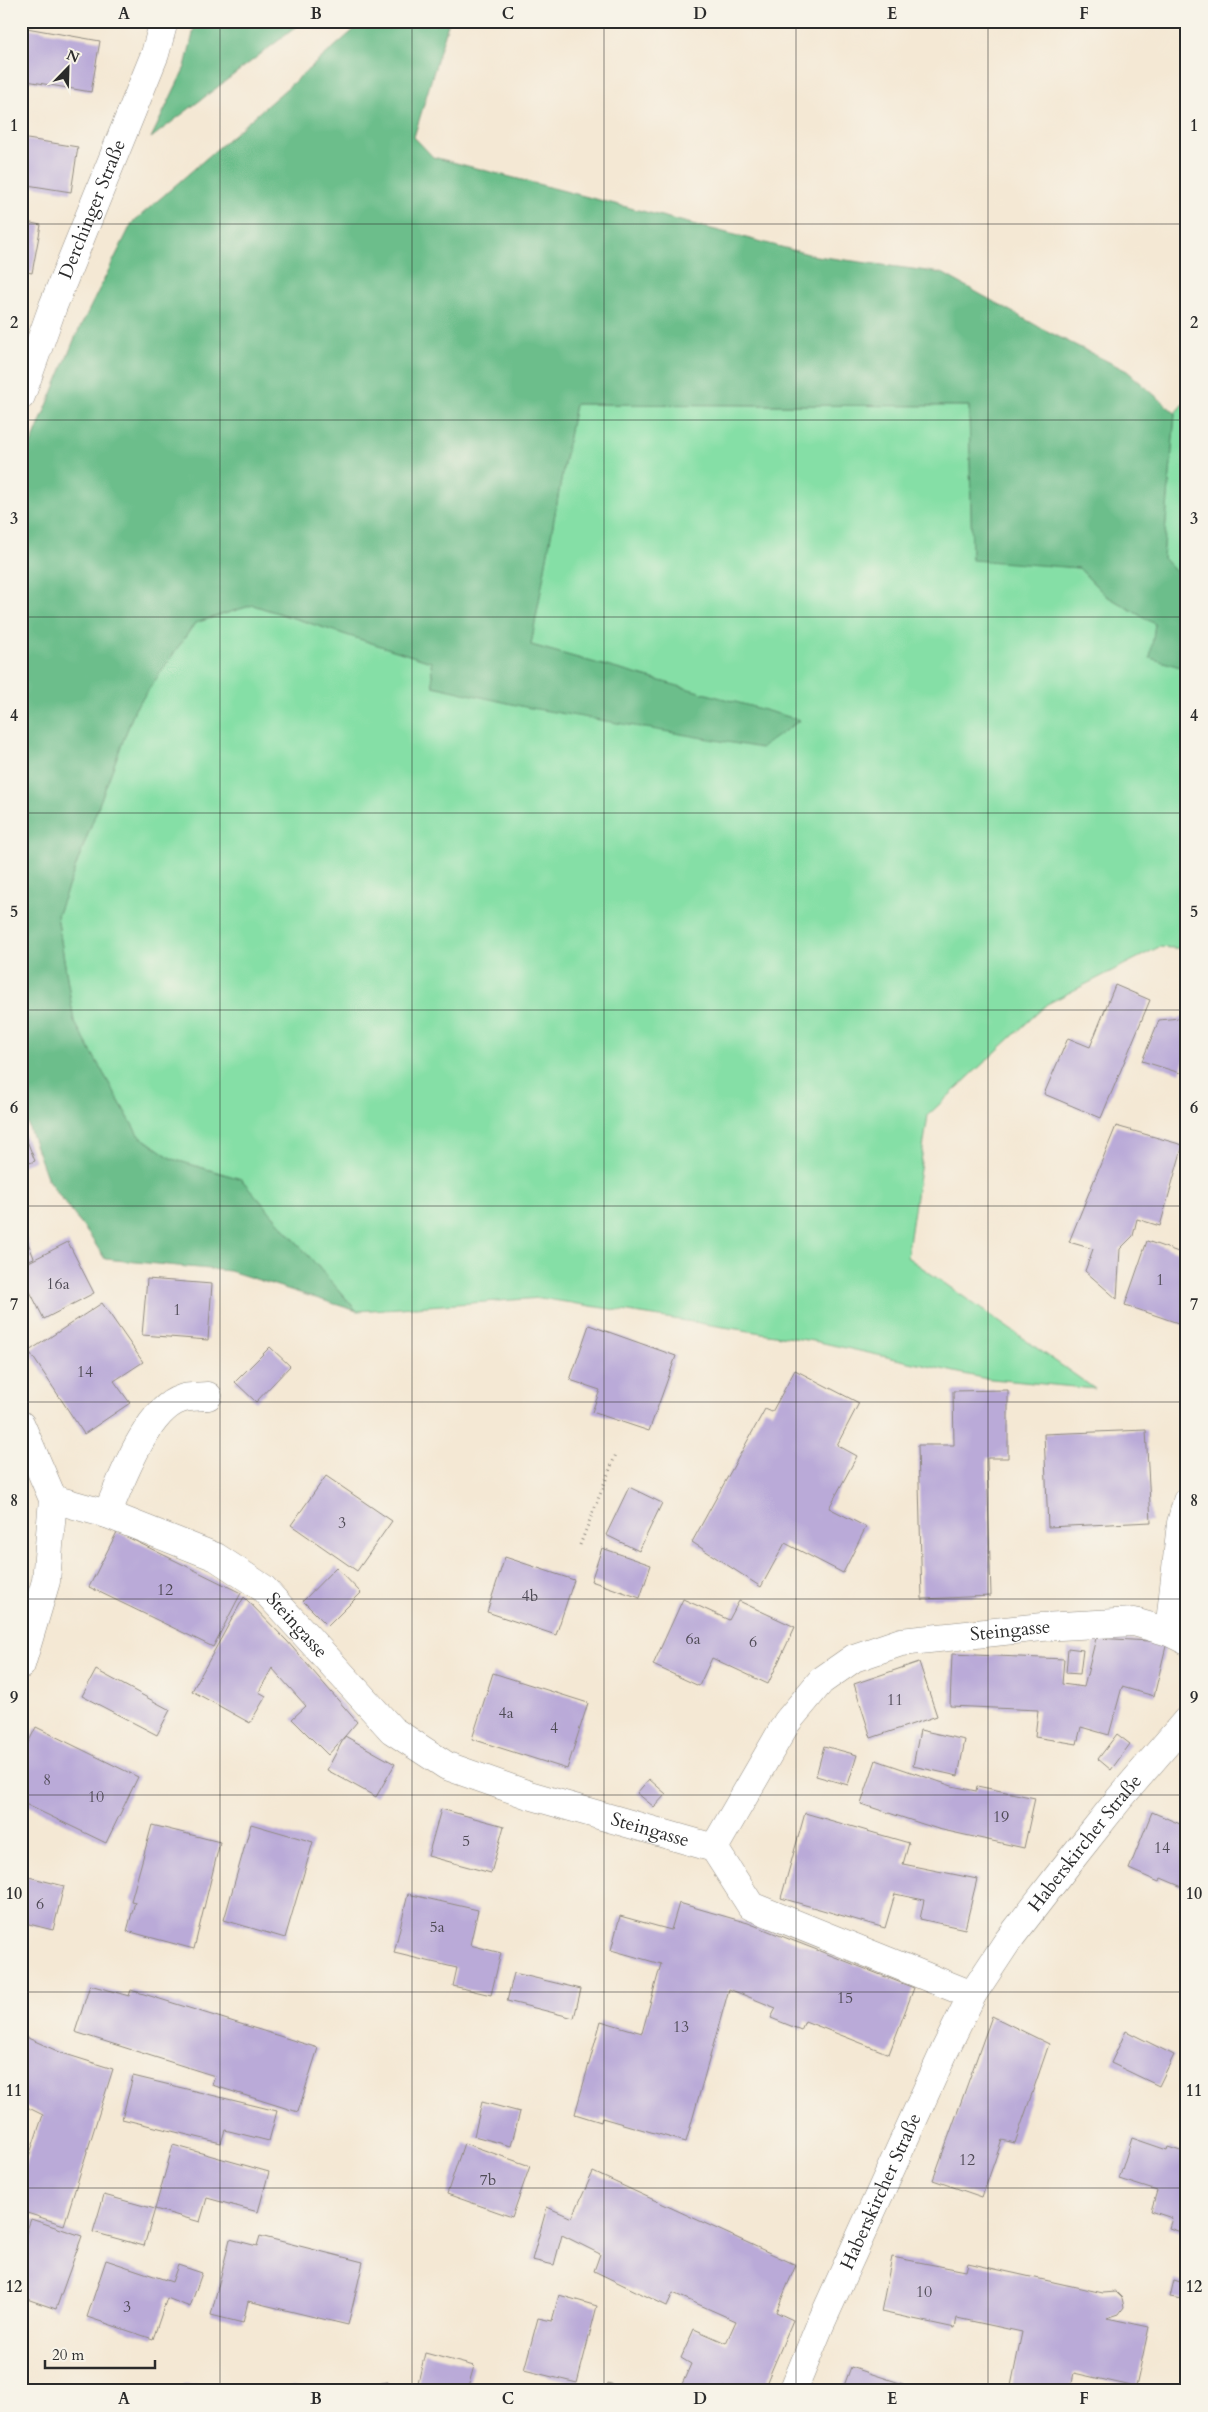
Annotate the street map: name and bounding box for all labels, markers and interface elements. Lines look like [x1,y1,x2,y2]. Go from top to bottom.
text: A [118,3,130,25]
text: B [310,3,322,25]
text: C [502,3,514,25]
text: D [693,3,707,25]
text: E [887,3,897,25]
text: F [1079,3,1089,25]
north arrow [42,42,92,92]
text: N [64,45,82,68]
text: 1 [10,115,18,137]
text: 1 [1190,115,1198,137]
street label: Derchinger Straße [52,136,132,283]
text: 2 [10,312,18,334]
text: 2 [1190,312,1198,334]
text: 3 [10,508,18,530]
text: 3 [1190,508,1198,530]
text: 4 [10,705,18,727]
text: 4 [1190,705,1198,727]
text: 5 [10,901,18,923]
text: 5 [1190,901,1198,923]
text: 6 [10,1097,18,1119]
text: 6 [1190,1097,1198,1119]
house number: 1 [1156,1269,1164,1291]
house number: 16a [46,1273,70,1295]
text: 7 [10,1294,18,1316]
text: 7 [1190,1294,1198,1316]
house number: 1 [173,1299,181,1321]
house number: 14 [77,1361,93,1383]
text: 8 [10,1490,18,1512]
text: 8 [1190,1490,1198,1512]
house number: 3 [338,1512,346,1534]
house number: 12 [157,1579,173,1601]
house number: 4b [522,1585,538,1607]
street label: Steingasse [260,1587,334,1664]
street label: Steingasse [969,1614,1051,1648]
house number: 6a [685,1628,701,1650]
house number: 6 [749,1631,757,1653]
text: 9 [10,1687,18,1709]
text: 9 [1190,1687,1198,1709]
house number: 11 [887,1689,903,1711]
house number: 4a [498,1702,514,1724]
house number: 4 [550,1717,558,1739]
house number: 8 [43,1769,51,1791]
street label: Haberskircher Straße [1022,1769,1148,1917]
house number: 10 [88,1786,104,1808]
street label: Steingasse [608,1806,692,1853]
house number: 19 [993,1806,1009,1828]
house number: 5 [462,1830,470,1852]
house number: 14 [1154,1837,1170,1859]
text: 10 [6,1883,22,1905]
text: 10 [1186,1883,1202,1905]
house number: 6 [36,1893,44,1915]
house number: 5a [429,1916,445,1938]
house number: 15 [837,1987,853,2009]
house number: 13 [673,2016,689,2038]
text: 11 [6,2080,22,2102]
text: 11 [1186,2080,1202,2102]
street label: Haberskircher Straße [834,2109,927,2274]
house number: 12 [959,2149,975,2171]
house number: 7b [480,2169,496,2191]
text: 12 [6,2276,22,2298]
text: 12 [1186,2276,1202,2298]
house number: 10 [916,2281,932,2303]
house number: 3 [123,2296,131,2318]
scale bar [45,2337,155,2369]
text: 20 m [52,2345,84,2365]
text: A [118,2388,130,2410]
text: B [310,2388,322,2410]
text: C [502,2388,514,2410]
text: D [693,2388,707,2410]
text: E [887,2388,897,2410]
text: F [1079,2388,1089,2410]

